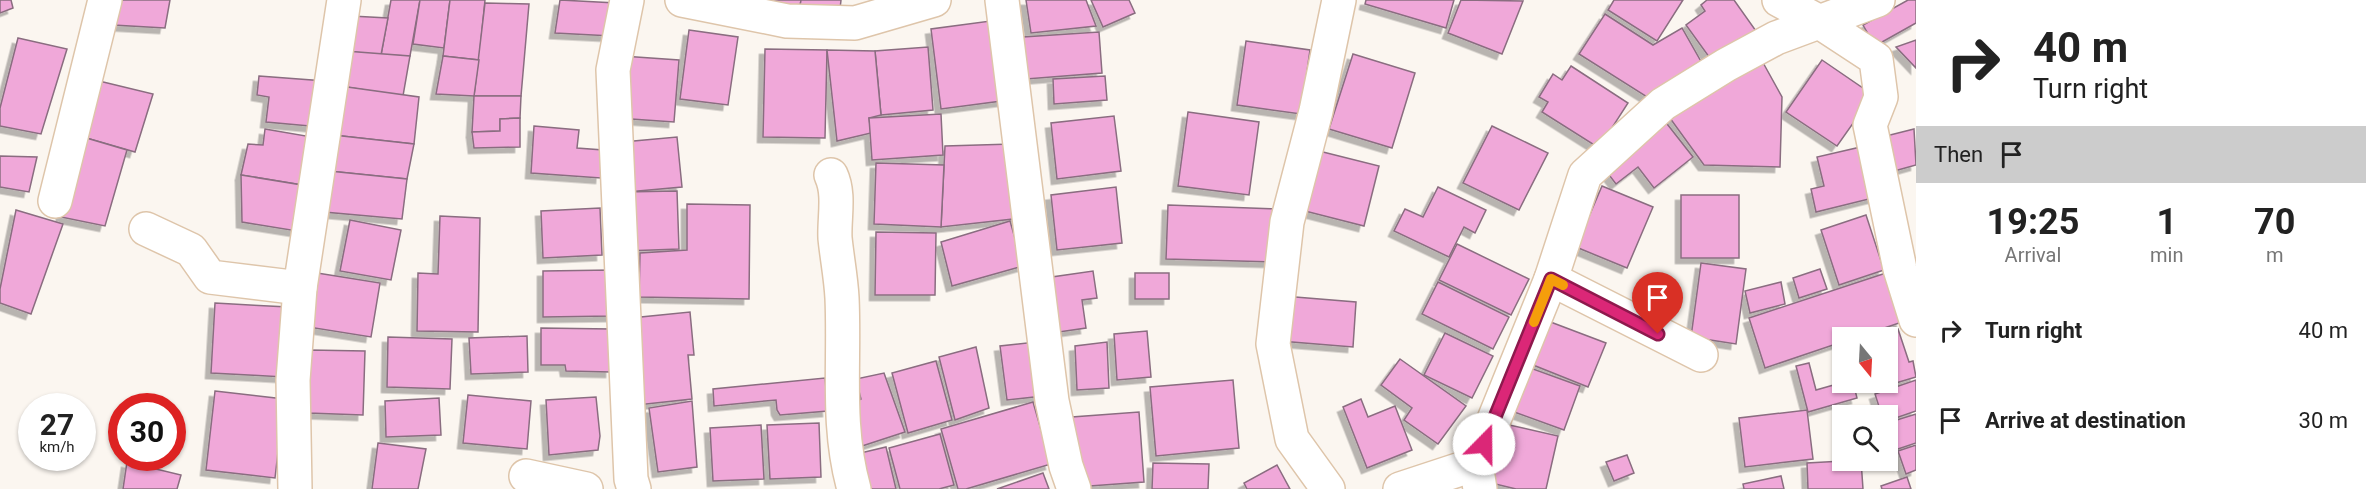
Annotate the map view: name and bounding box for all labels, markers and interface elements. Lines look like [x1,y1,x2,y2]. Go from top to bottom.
text: 40 m [2033,23,2128,72]
icon: right [1934,24,2012,102]
text: Turn right [2033,73,2148,105]
icon: arrive [1995,138,2028,171]
text: Then [1934,142,1983,167]
text: 19:25 [1987,201,2079,243]
text: 1 [2156,201,2177,243]
text: 70 [2254,201,2295,243]
text: Arrival [2005,243,2061,267]
text: min [2150,243,2183,267]
text: m [2266,243,2283,267]
pin [1632,272,1683,334]
icon: arrive [1641,281,1674,314]
icon: right [1934,314,1967,347]
text: Turn right [1985,318,2082,343]
text: 40 m [2299,318,2348,343]
north arrow [1832,327,1898,393]
map controls [1832,327,1898,471]
speed limit sign: 30 [108,393,186,471]
icon: arrive [1934,404,1967,437]
button: search [1832,405,1898,471]
text: 27 [40,407,74,442]
text: Arrive at destination [1985,408,2186,433]
text: 30 m [2299,408,2348,433]
position arrow [1452,412,1516,476]
text: km/h [39,438,75,456]

